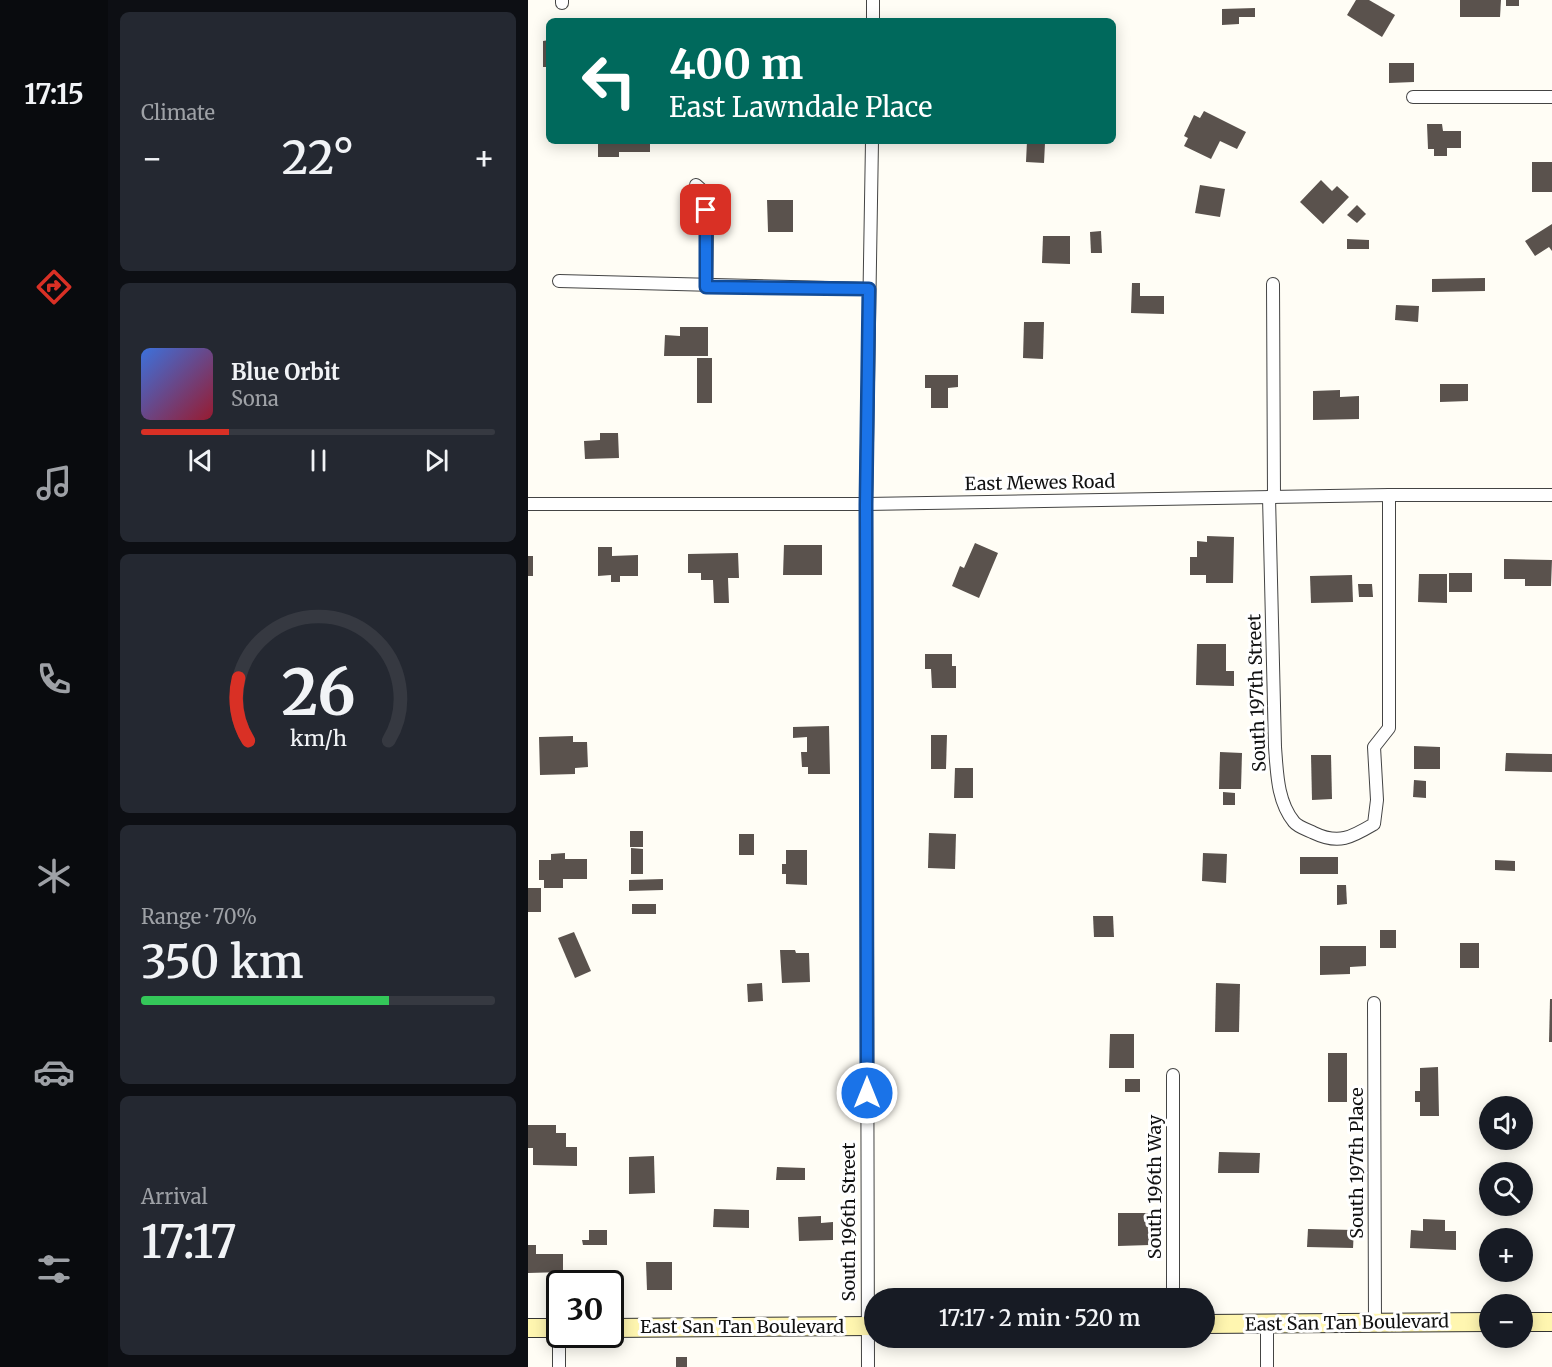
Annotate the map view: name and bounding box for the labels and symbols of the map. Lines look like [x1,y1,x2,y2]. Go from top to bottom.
pin [680,184,731,235]
street label: East Mewes Road [965,470,1116,495]
street label: South 197th Street [1242,614,1271,772]
position arrow [835,1061,899,1125]
street label: South 197th Place [1345,1087,1368,1239]
street label: South 196th Way [1143,1114,1166,1259]
street label: South 196th Street [837,1143,860,1301]
speed limit sign: 30 [546,1270,624,1348]
street label: East San Tan Boulevard [1245,1309,1449,1336]
street label: East San Tan Boulevard [640,1315,844,1338]

